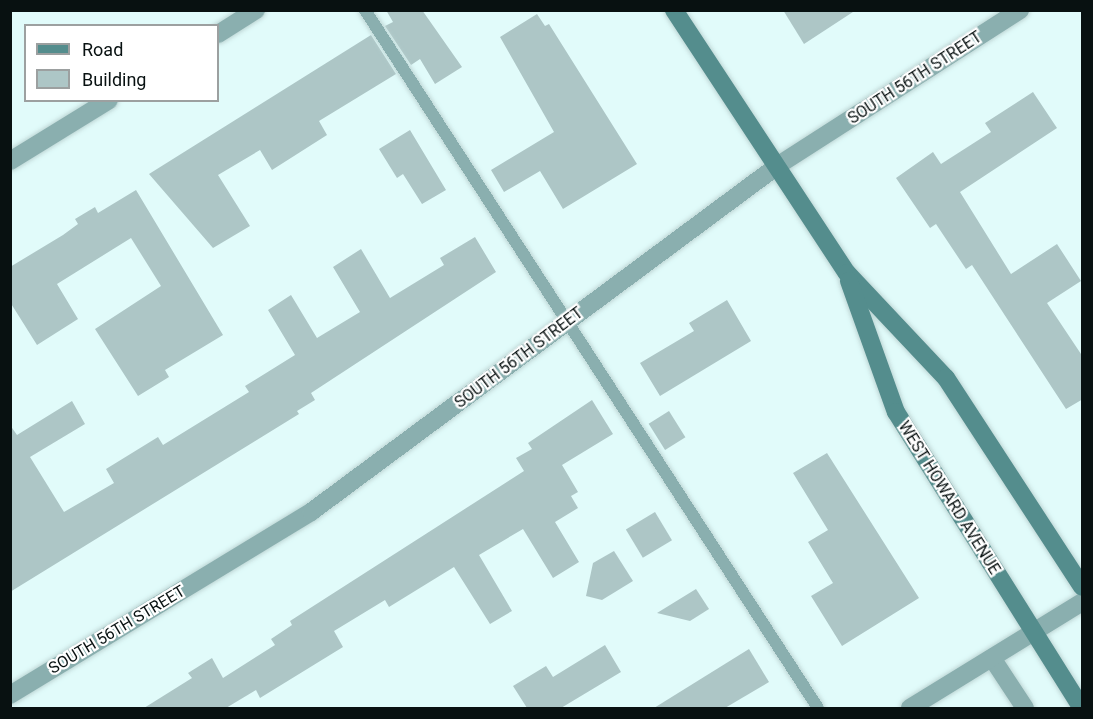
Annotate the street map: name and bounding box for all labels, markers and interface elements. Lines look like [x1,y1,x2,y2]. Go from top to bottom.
legend [24,24,219,102]
street label: SOUTH 56TH STREET [845,28,985,128]
text: Road [82,39,123,60]
text: Building [82,69,146,90]
street label: SOUTH 56TH STREET [451,304,587,412]
street label: WEST HOWARD AVENUE [894,418,1004,578]
street label: SOUTH 56TH STREET [45,582,189,678]

